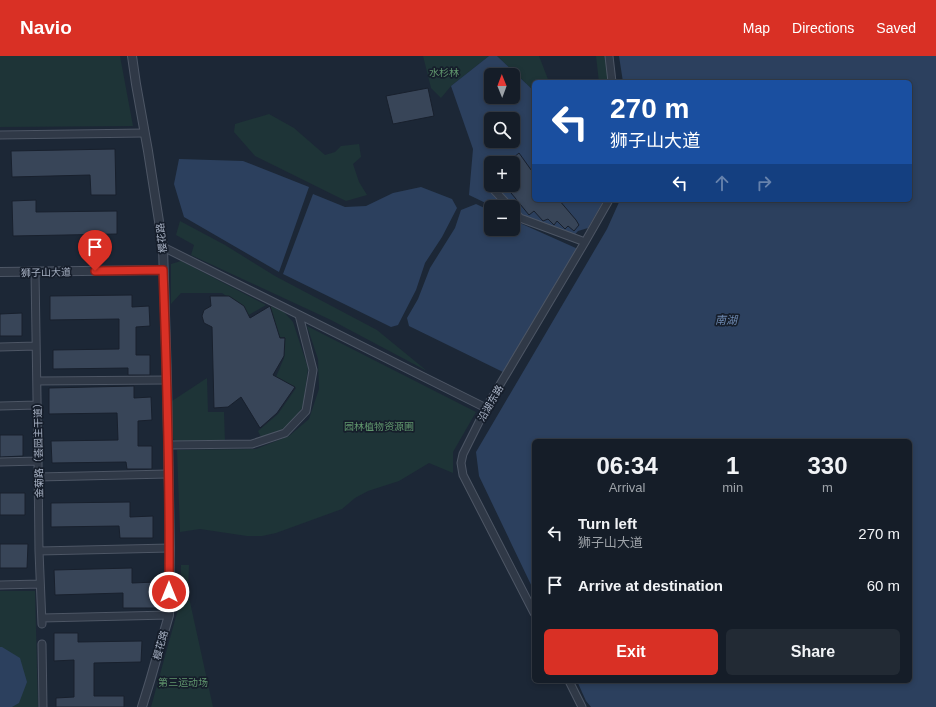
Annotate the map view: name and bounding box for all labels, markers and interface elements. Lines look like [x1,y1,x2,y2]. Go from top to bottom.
text: Navio [20,17,72,38]
text: Map [743,20,770,36]
text: Directions [792,20,854,36]
text: Saved [876,20,916,36]
park label: 水杉林 [429,67,459,78]
north arrow [484,68,520,104]
map controls [484,68,520,236]
text: 270 m [610,93,689,124]
icon: left [544,96,596,148]
button: search [484,112,520,148]
text: 狮子山大道 [610,131,700,151]
button: + [484,156,520,192]
icon: left [669,172,691,194]
icon: ahead [711,172,733,194]
icon: right [753,172,775,194]
button: − [484,200,520,236]
street label: 樱花路 [154,222,169,253]
pin [78,230,112,271]
icon: arrive [84,236,106,258]
street label: 狮子山大道 [21,267,71,278]
water label: 南湖 [715,314,739,326]
street label: 沿湖东路 [476,383,505,423]
street label: 金菊路（荟园主干道） [32,398,45,498]
park label: 园林植物资源圃 [344,421,414,432]
text: 06:34 [596,452,658,479]
text: 1 [726,452,739,479]
text: 330 [808,452,848,479]
text: Arrival [609,480,646,495]
text: min [722,480,743,495]
text: m [822,480,833,495]
text: Turn left [578,515,637,532]
icon: left [544,522,566,544]
text: 270 m [858,525,900,542]
text: 狮子山大道 [578,535,643,550]
position arrow [148,571,190,613]
icon: arrive [544,574,566,596]
text: Arrive at destination [578,577,723,594]
text: 60 m [867,577,900,594]
street label: 樱花路 [151,629,170,661]
button: Exit [544,629,718,675]
button: Share [726,629,900,675]
park label: 第三运动场 [158,677,208,688]

